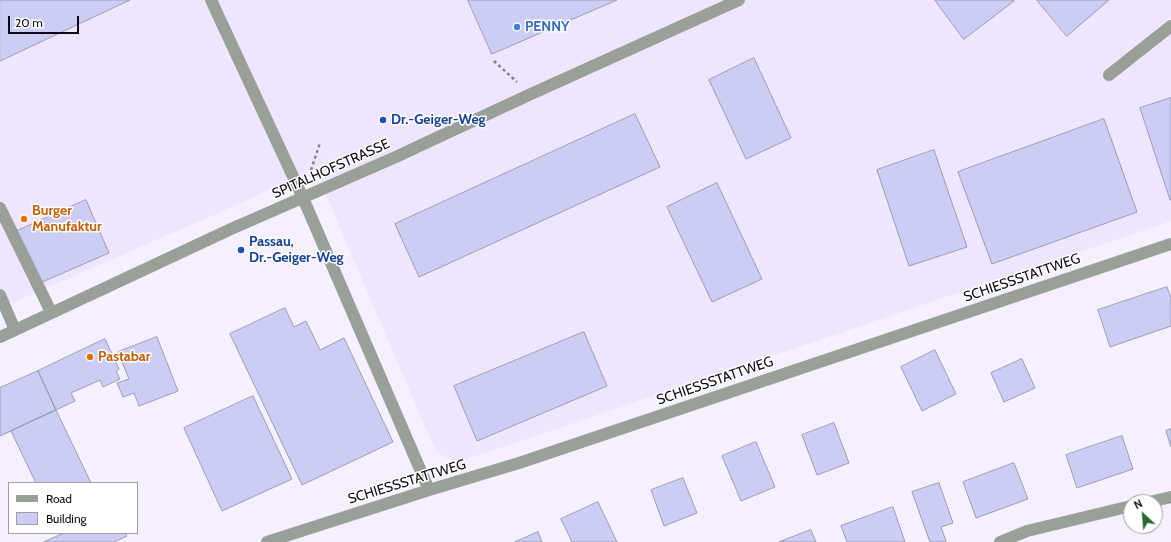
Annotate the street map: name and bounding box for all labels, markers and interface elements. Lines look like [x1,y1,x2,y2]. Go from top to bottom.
scale bar [10,8,81,34]
text: 20 m [15,15,43,30]
place label: PENNY [525,19,570,35]
marker: PENNY [512,22,522,32]
place label: Dr.-Geiger-Weg [391,112,486,128]
marker: Dr.-Geiger-Weg [378,115,388,125]
street label: SPITALHOFSTRASSE [270,136,392,202]
place label: Burger Manufaktur [32,203,102,236]
marker: Burger Manufaktur [19,214,29,224]
place label: Passau, Dr.-Geiger-Weg [249,234,344,266]
marker: Passau, Dr.-Geiger-Weg [236,245,246,255]
street label: SCHIESSSTATTWEG [961,250,1083,306]
place label: Pastabar [98,349,150,365]
marker: Pastabar [85,352,95,362]
street label: SCHIESSSTATTWEG [654,353,776,409]
street label: SCHIESSSTATTWEG [346,456,468,508]
legend [8,482,138,534]
text: Road [46,491,72,506]
north arrow [1123,494,1163,534]
text: N [1132,496,1145,512]
text: Building [46,511,87,526]

